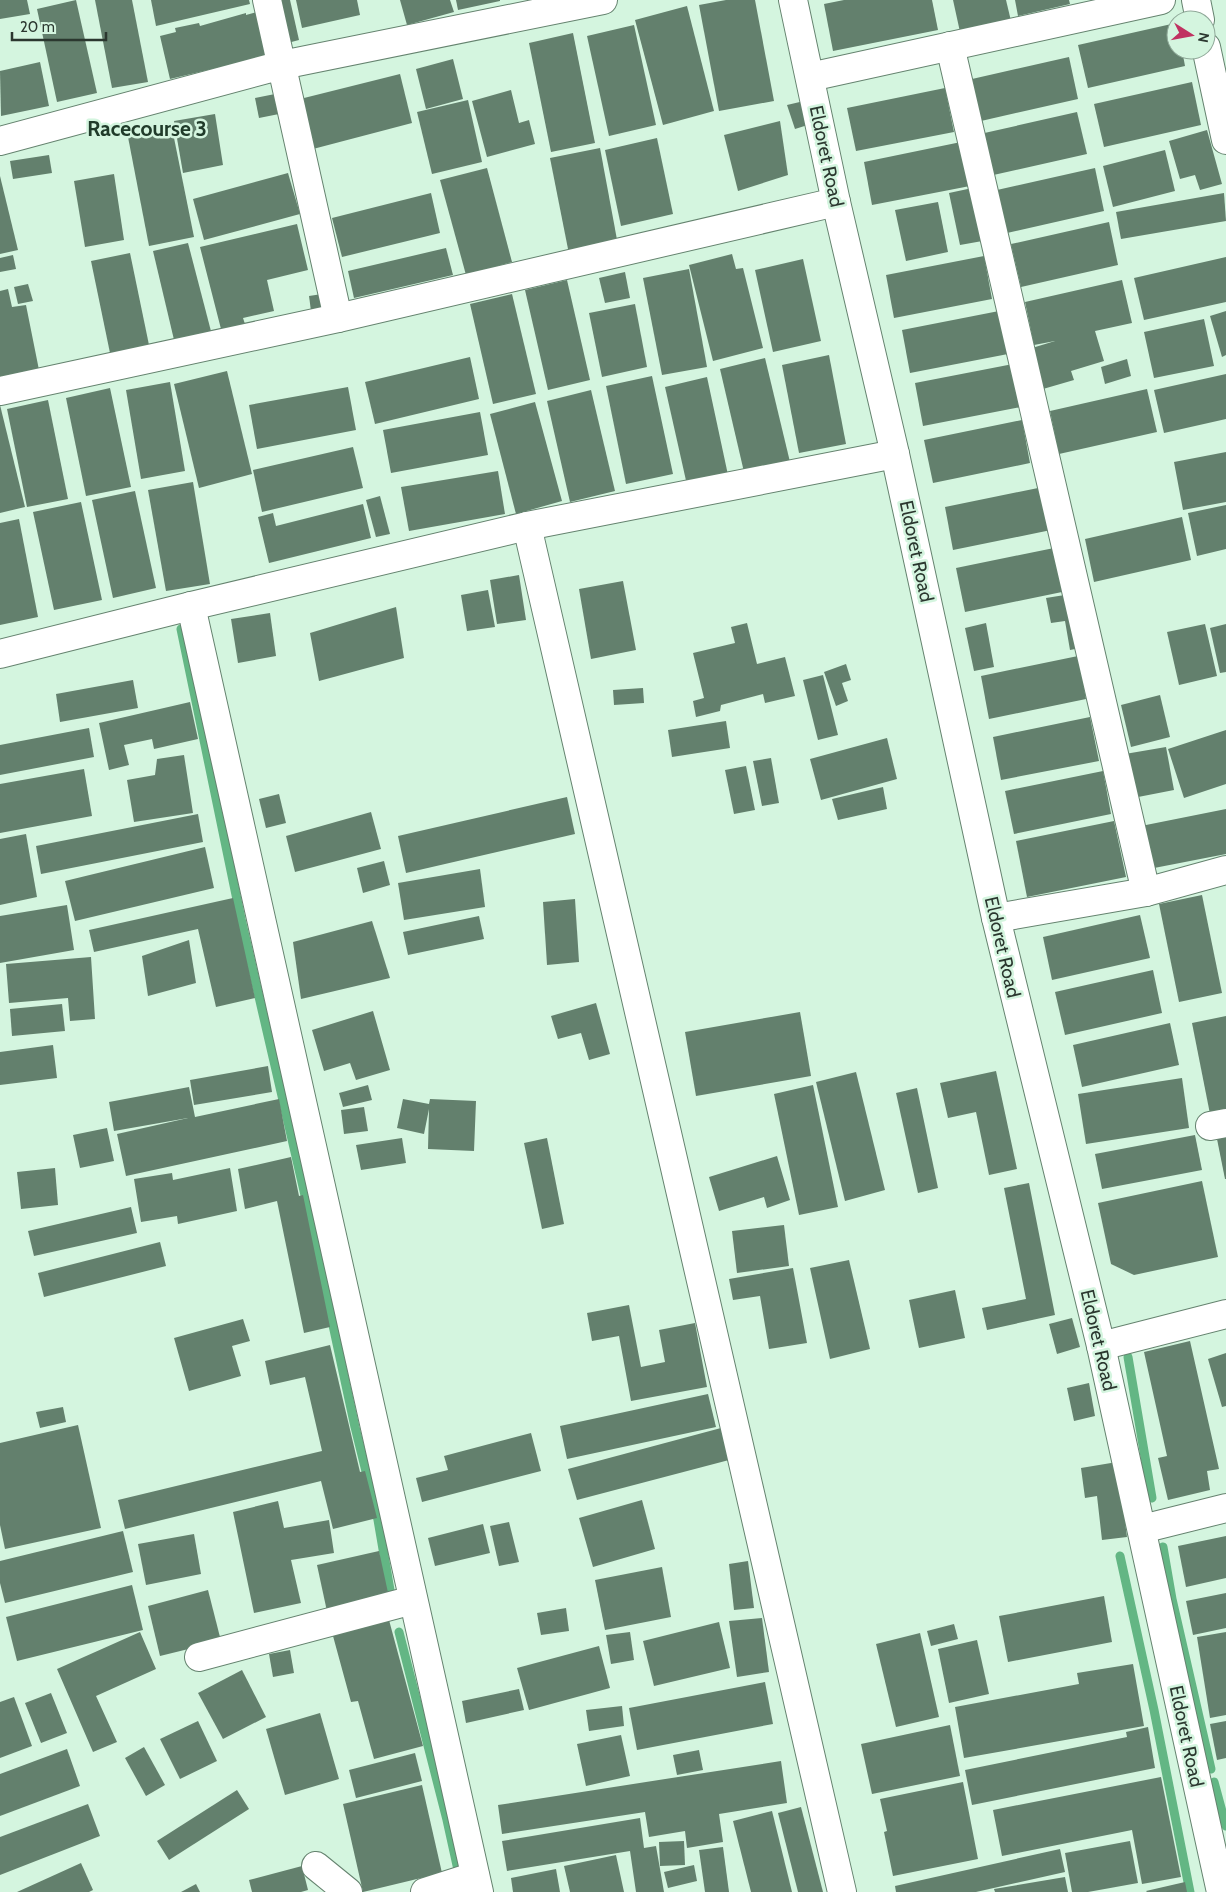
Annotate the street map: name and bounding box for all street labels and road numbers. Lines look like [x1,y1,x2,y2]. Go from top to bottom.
street label: Eldoret Road [805,103,848,209]
street label: Eldoret Road [895,498,938,604]
street label: Eldoret Road [980,894,1025,1000]
street label: Eldoret Road [1076,1287,1121,1393]
street label: Eldoret Road [1165,1683,1208,1789]

